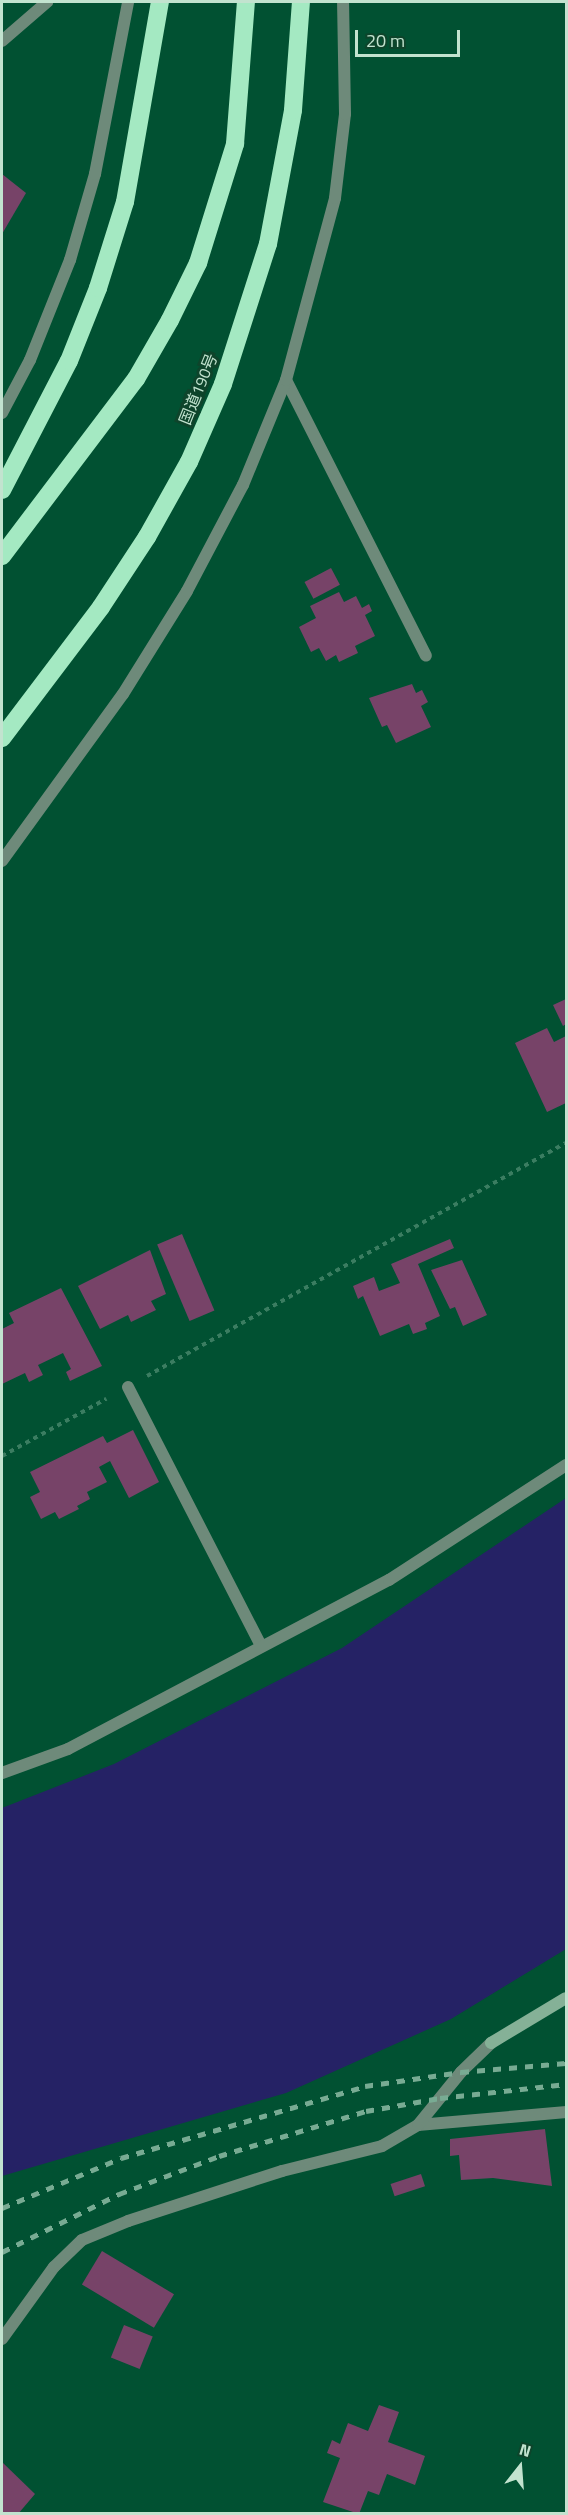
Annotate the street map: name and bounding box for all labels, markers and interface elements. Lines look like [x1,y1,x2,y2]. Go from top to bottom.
scale bar [358,18,463,56]
text: 20 m [366,27,405,54]
street label: 国道190号 [175,351,221,427]
north arrow [490,2437,550,2497]
text: N [516,2437,534,2463]

